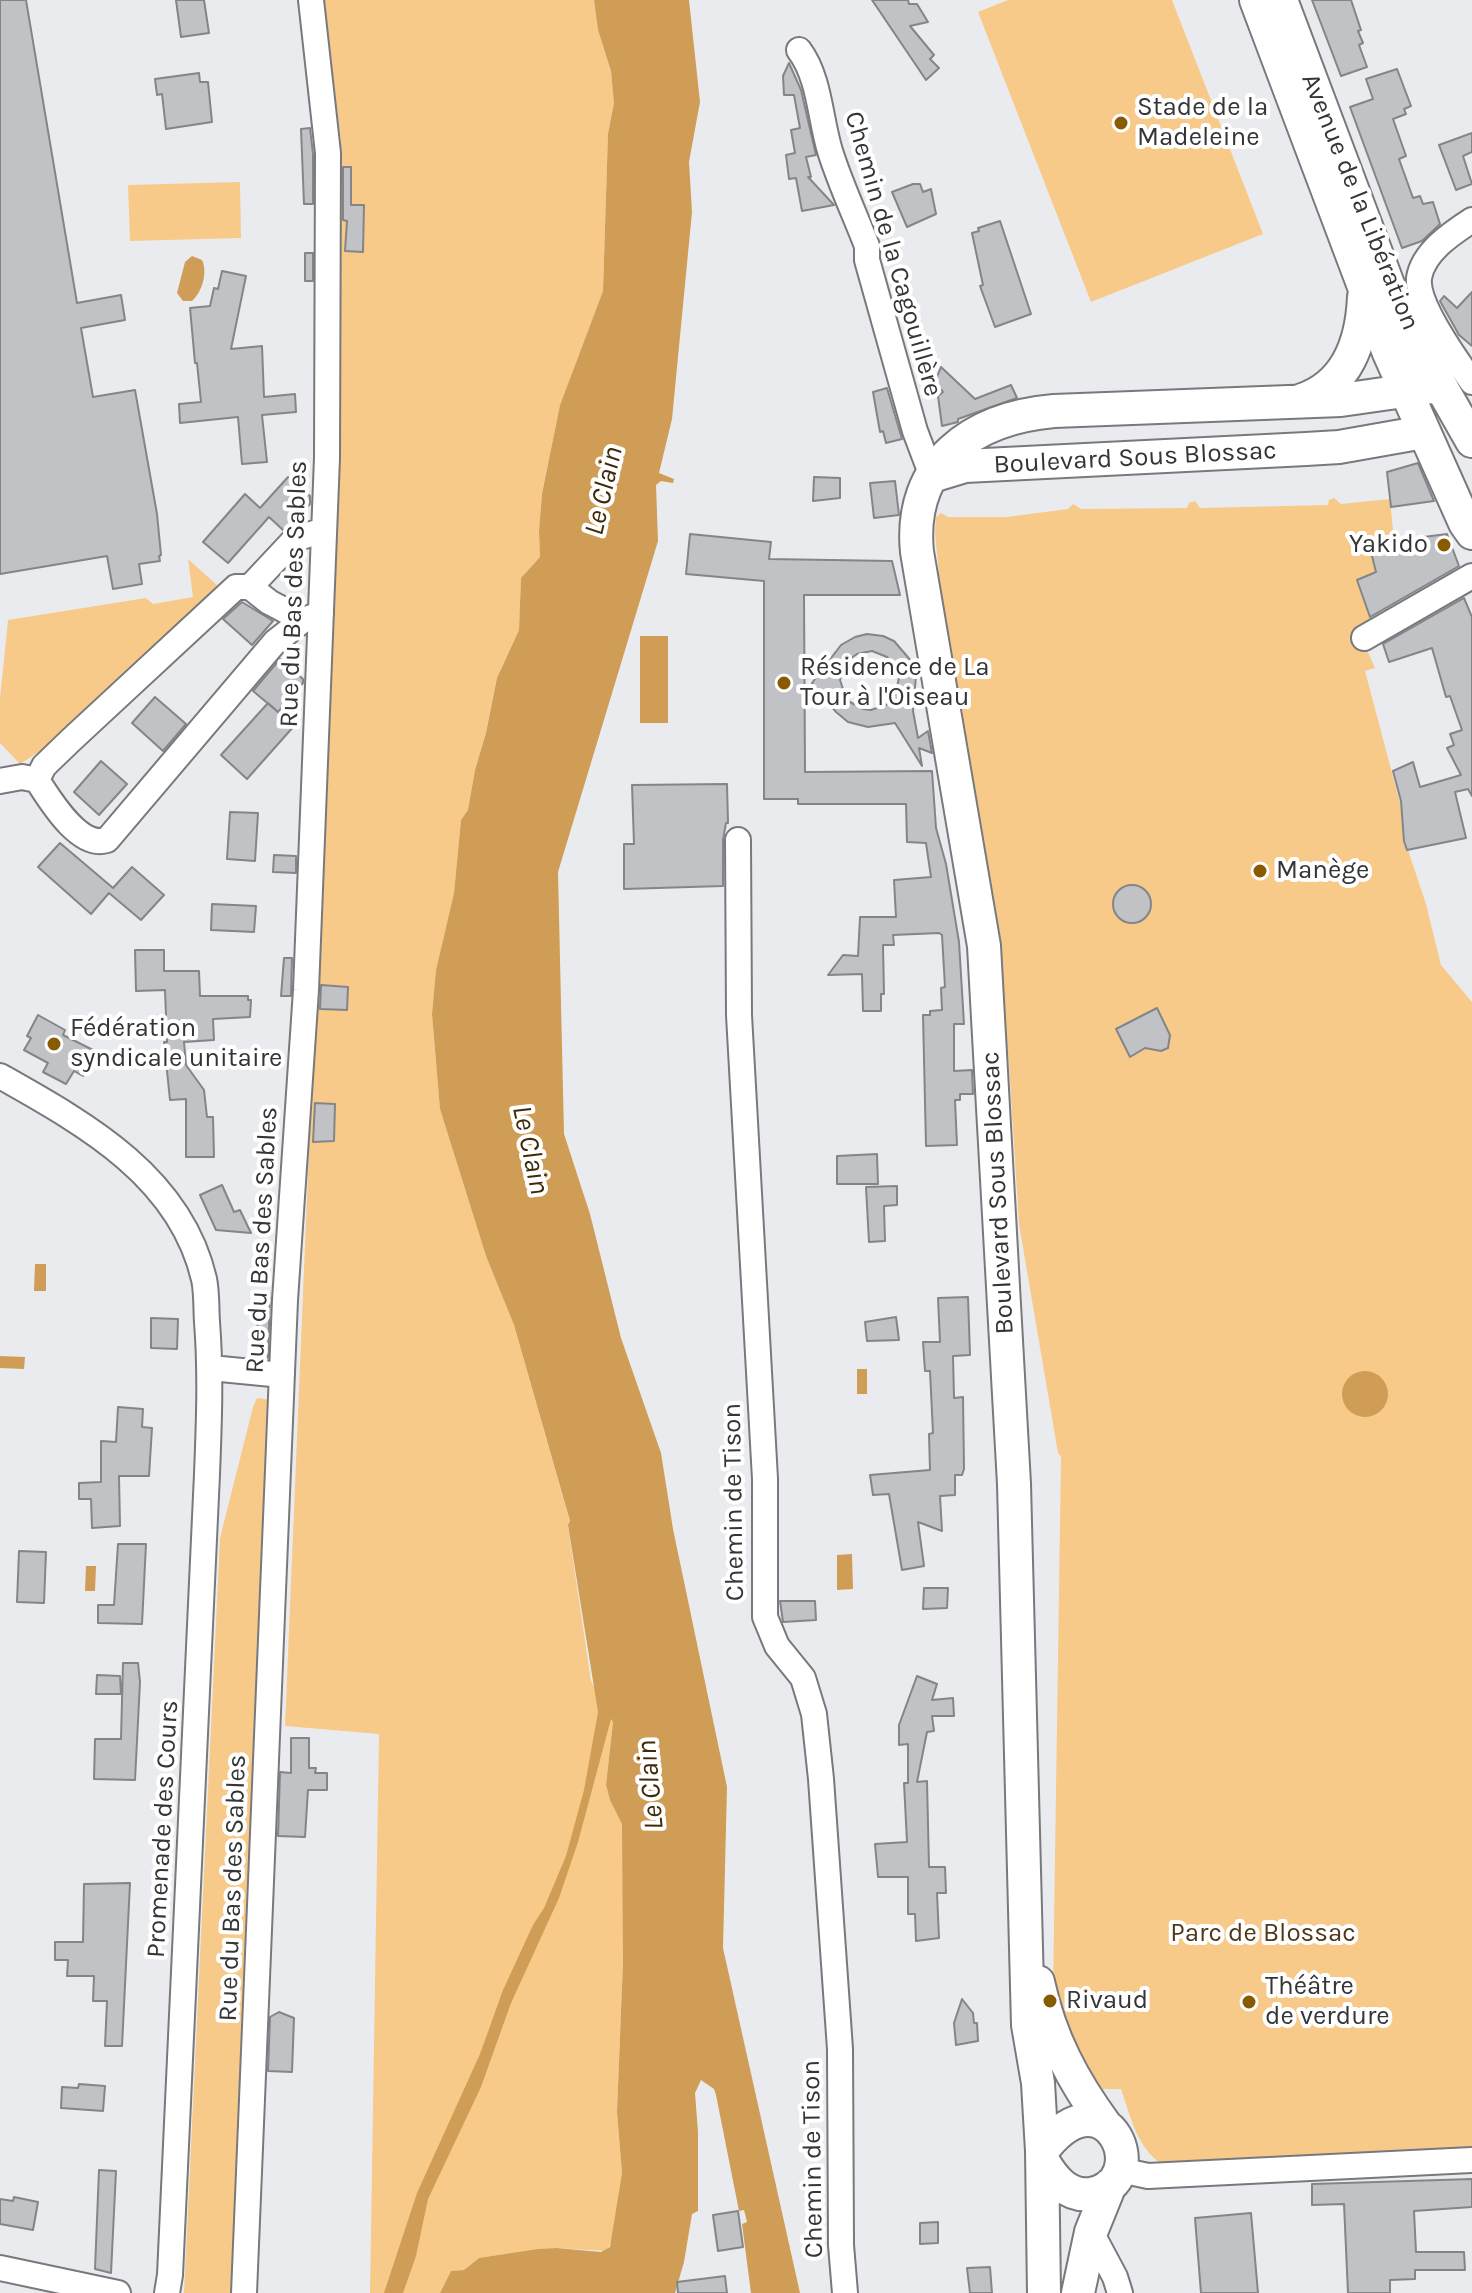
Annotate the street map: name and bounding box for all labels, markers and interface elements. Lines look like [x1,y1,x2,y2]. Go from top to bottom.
street label: Avenue de la Libération [1294,69,1426,335]
place label: Stade de la Madeleine [1137,92,1268,154]
street label: Chemin de la Cagouillère [837,108,949,400]
marker: Stade de la Madeleine [1112,114,1130,132]
street label: Boulevard Sous Blossac [993,435,1277,481]
water label: Le Clain [577,443,631,539]
street label: Rue du Bas des Sables [274,460,314,728]
place label: Yakido [1349,529,1428,561]
marker: Yakido [1435,536,1453,554]
place label: Résidence de La Tour à l'Oiseau [800,652,989,714]
marker: Résidence de La Tour à l'Oiseau [775,674,793,692]
place label: Manège [1276,855,1369,887]
marker: Manège [1251,862,1269,880]
place label: Fédération syndicale unitaire [70,1013,282,1074]
marker: Fédération syndicale unitaire [45,1035,63,1053]
street label: Boulevard Sous Blossac [975,1051,1021,1335]
water label: Le Clain [504,1102,556,1198]
street label: Rue du Bas des Sables [239,1106,285,1374]
street label: Chemin de Tison [717,1403,751,1601]
street label: Promenade des Cours [141,1699,185,1959]
water label: Le Clain [630,1739,672,1831]
street label: Rue du Bas des Sables [213,1754,253,2022]
park label: Parc de Blossac [1170,1918,1356,1950]
place label: Théâtre de verdure [1265,1971,1390,2032]
place label: Rivaud [1066,1985,1148,2017]
marker: Rivaud [1041,1992,1059,2010]
marker: Théâtre de verdure [1240,1993,1258,2011]
street label: Chemin de Tison [796,2060,830,2258]

